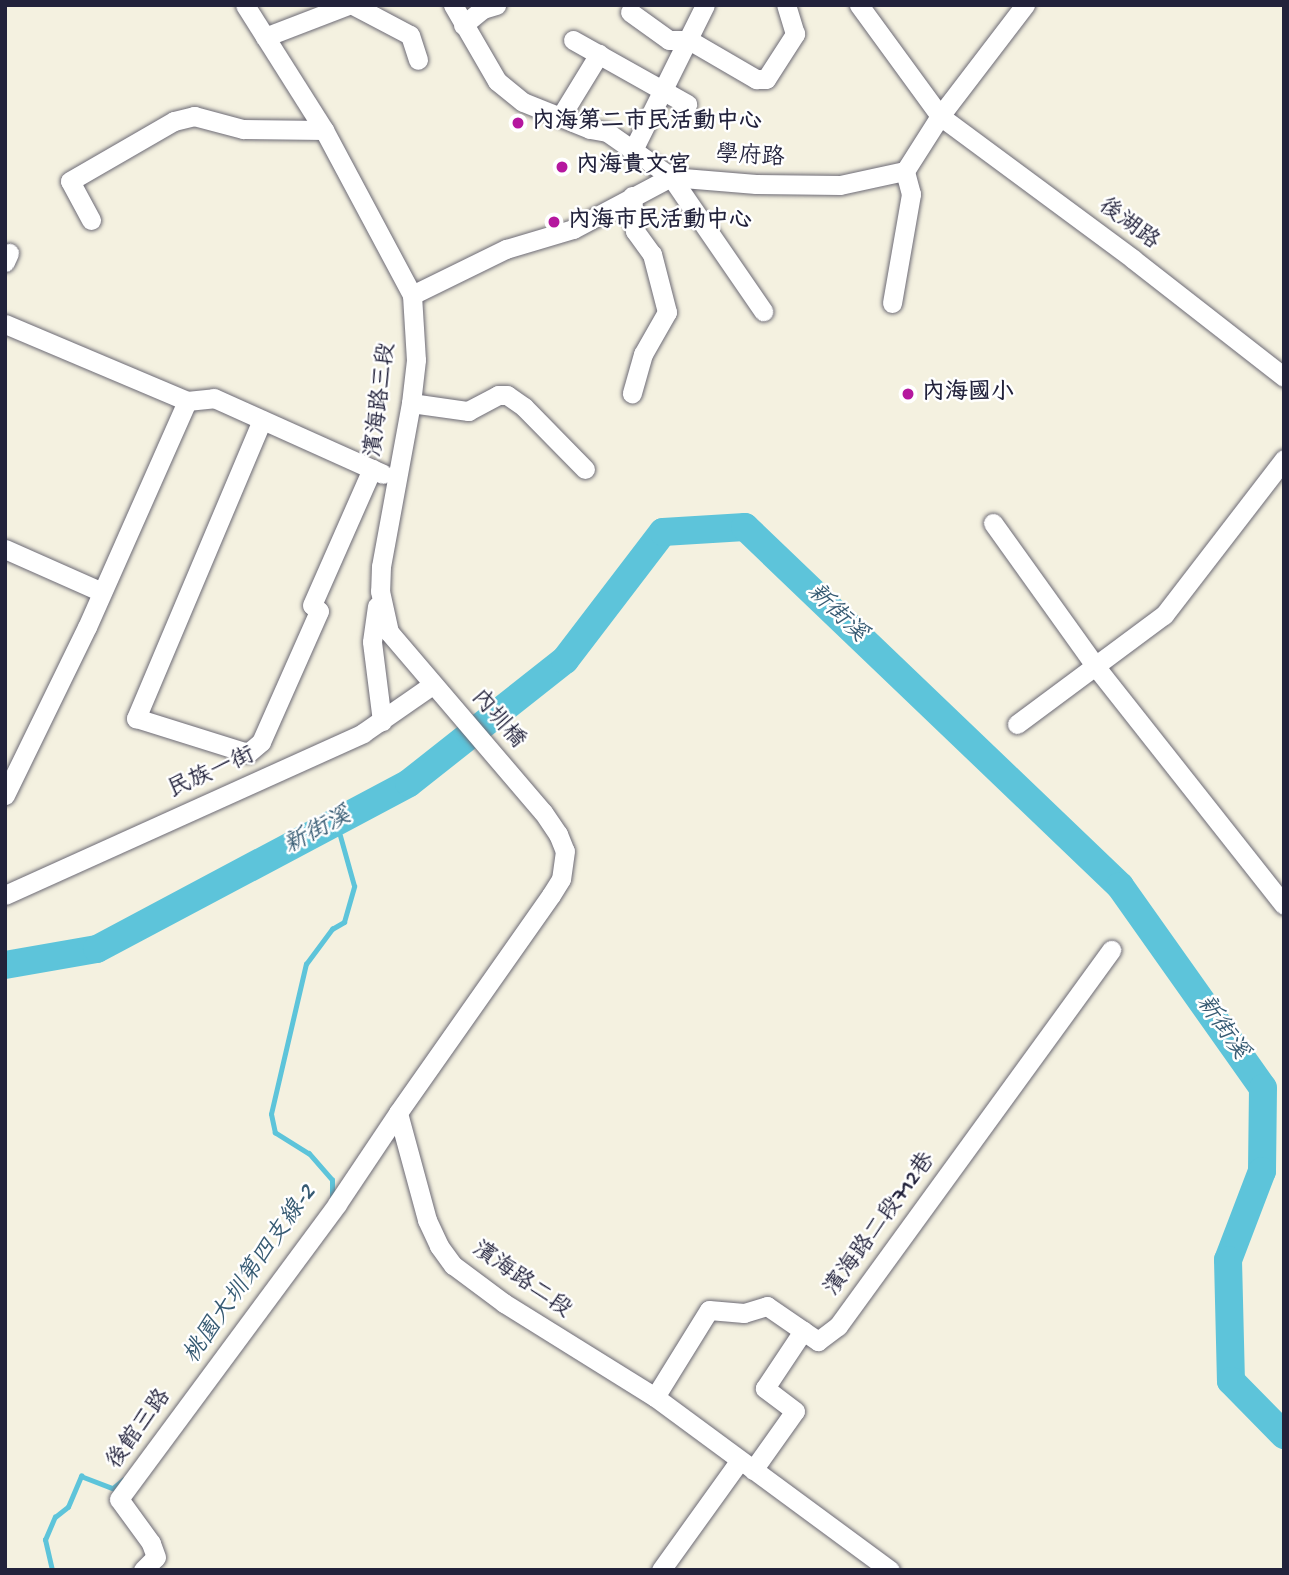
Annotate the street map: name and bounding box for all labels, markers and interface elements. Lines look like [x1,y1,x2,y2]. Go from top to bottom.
place label: 內海第二市民活動中心 [532,109,762,137]
marker: 內海第二市民活動中心 [510,115,526,131]
street label: 學府路 [715,142,785,174]
place label: 內海貴文宮 [576,153,691,181]
marker: 內海貴文宮 [554,159,570,175]
street label: 後湖路 [1092,193,1164,257]
place label: 內海市民活動中心 [568,208,752,236]
marker: 內海市民活動中心 [546,214,562,230]
street label: 濱海路三段 [361,341,403,459]
place label: 内海國小 [922,380,1014,408]
marker: 内海國小 [900,386,916,402]
water label: 新街溪 [800,579,872,649]
street label: 內圳橋 [464,685,530,755]
street label: 民族一街 [164,743,260,805]
water label: 新街溪 [279,802,357,862]
water label: 新街溪 [1189,990,1253,1066]
street label: 濱海路二段712巷 [820,1148,942,1302]
water label: 桃園大圳第四支線-2 [179,1180,323,1370]
street label: 濱海路二段 [466,1237,576,1325]
street label: 後館三路 [102,1385,178,1475]

